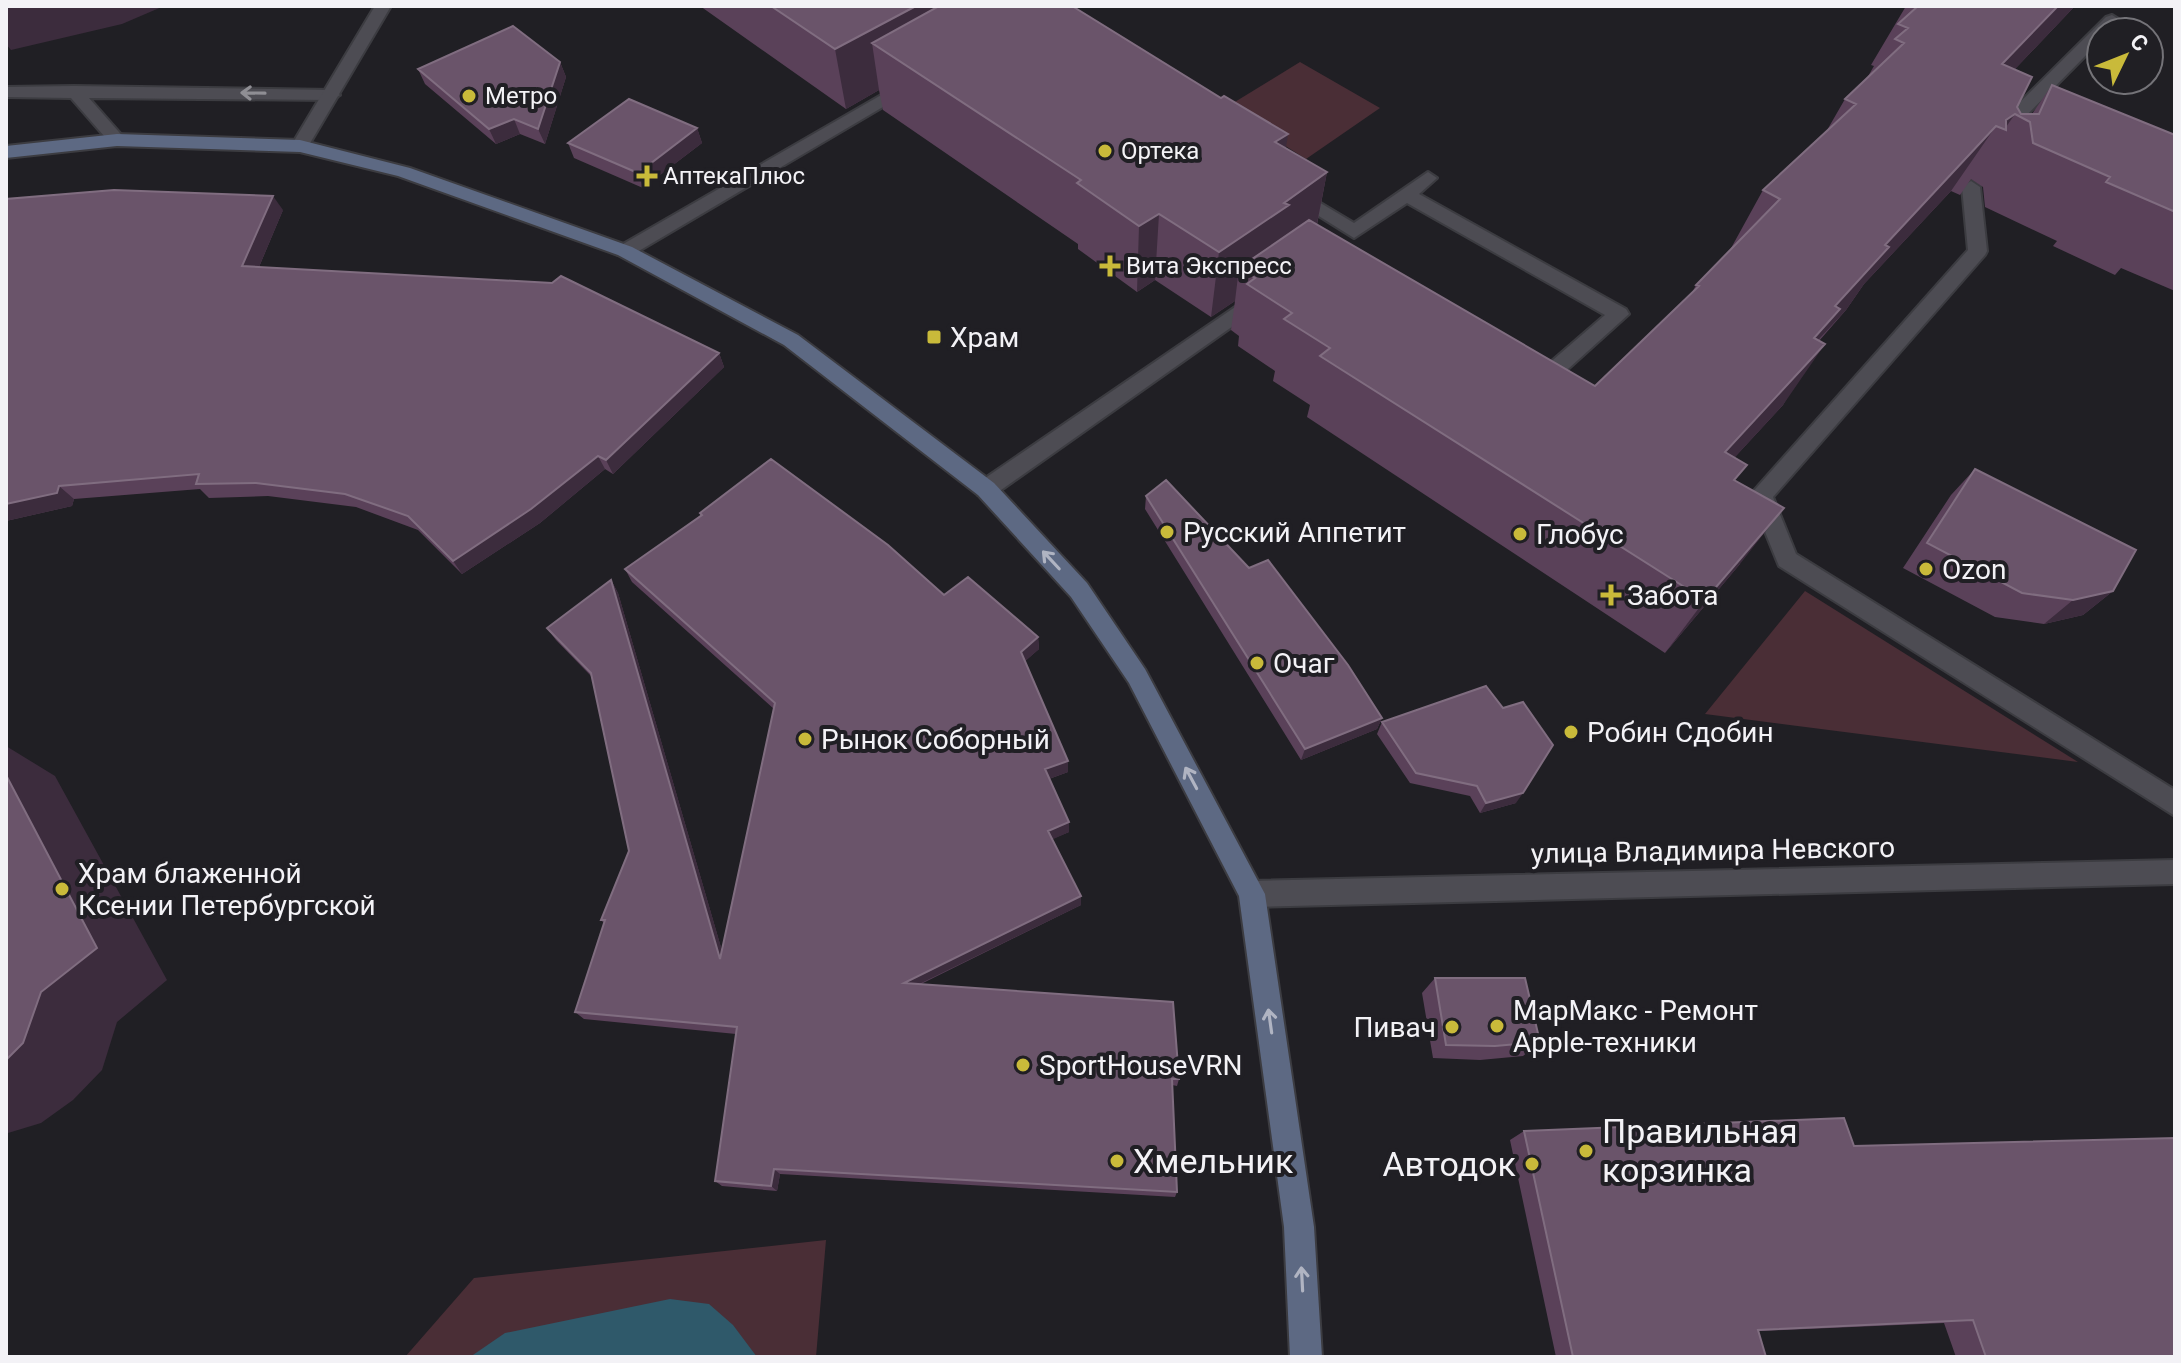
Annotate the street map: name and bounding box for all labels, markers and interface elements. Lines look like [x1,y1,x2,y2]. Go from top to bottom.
north arrow [2085,16,2165,96]
text: С [2125,29,2153,56]
place label: Метро [485,82,557,110]
one-way arrow [240,85,267,100]
marker: Метро [460,87,478,105]
place label: Ортека [1121,137,1199,165]
marker: Ортека [1096,142,1114,160]
place label: АптекаПлюс [663,162,805,190]
marker: АптекаПлюс [638,167,656,185]
place label: Вита Экспресс [1126,252,1292,280]
marker: Вита Экспресс [1101,257,1119,275]
place label: Храм [950,321,1019,354]
marker: Храм [925,328,943,346]
place label: Русский Аппетит [1183,516,1406,549]
place label: Глобус [1536,518,1624,551]
marker: Русский Аппетит [1158,523,1176,541]
marker: Глобус [1511,525,1529,543]
one-way arrow [1043,550,1061,570]
place label: Ozon [1942,553,2006,586]
marker: Ozon [1917,560,1935,578]
place label: Забота [1627,579,1719,612]
marker: Забота [1602,586,1620,604]
place label: Очаг [1273,647,1335,680]
marker: Очаг [1248,654,1266,672]
place label: Робин Сдобин [1587,716,1774,749]
place label: Рынок Соборный [821,723,1050,756]
marker: Робин Сдобин [1562,723,1580,741]
marker: Рынок Соборный [796,730,814,748]
one-way arrow [1182,766,1198,790]
street label: улица Владимира Невского [1531,831,1895,870]
place label: Храм блаженной Ксении Петербургской [78,857,376,922]
marker: Храм блаженной Ксении Петербургской [53,880,71,898]
place label: МарМакс - Ремонт Apple-техники [1513,994,1758,1059]
one-way arrow [1262,1009,1277,1034]
place label: Пивач [1353,1011,1436,1044]
marker: МарМакс - Ремонт Apple-техники [1488,1017,1506,1035]
marker: Пивач [1443,1018,1461,1036]
place label: SportHouseVRN [1039,1049,1242,1082]
marker: SportHouseVRN [1014,1056,1032,1074]
place label: Правильная корзинка [1602,1111,1798,1190]
place label: Хмельник [1133,1141,1294,1181]
marker: Правильная корзинка [1577,1142,1595,1160]
place label: Автодок [1382,1144,1517,1184]
marker: Хмельник [1108,1152,1126,1170]
marker: Автодок [1523,1155,1541,1173]
one-way arrow [1294,1266,1309,1293]

